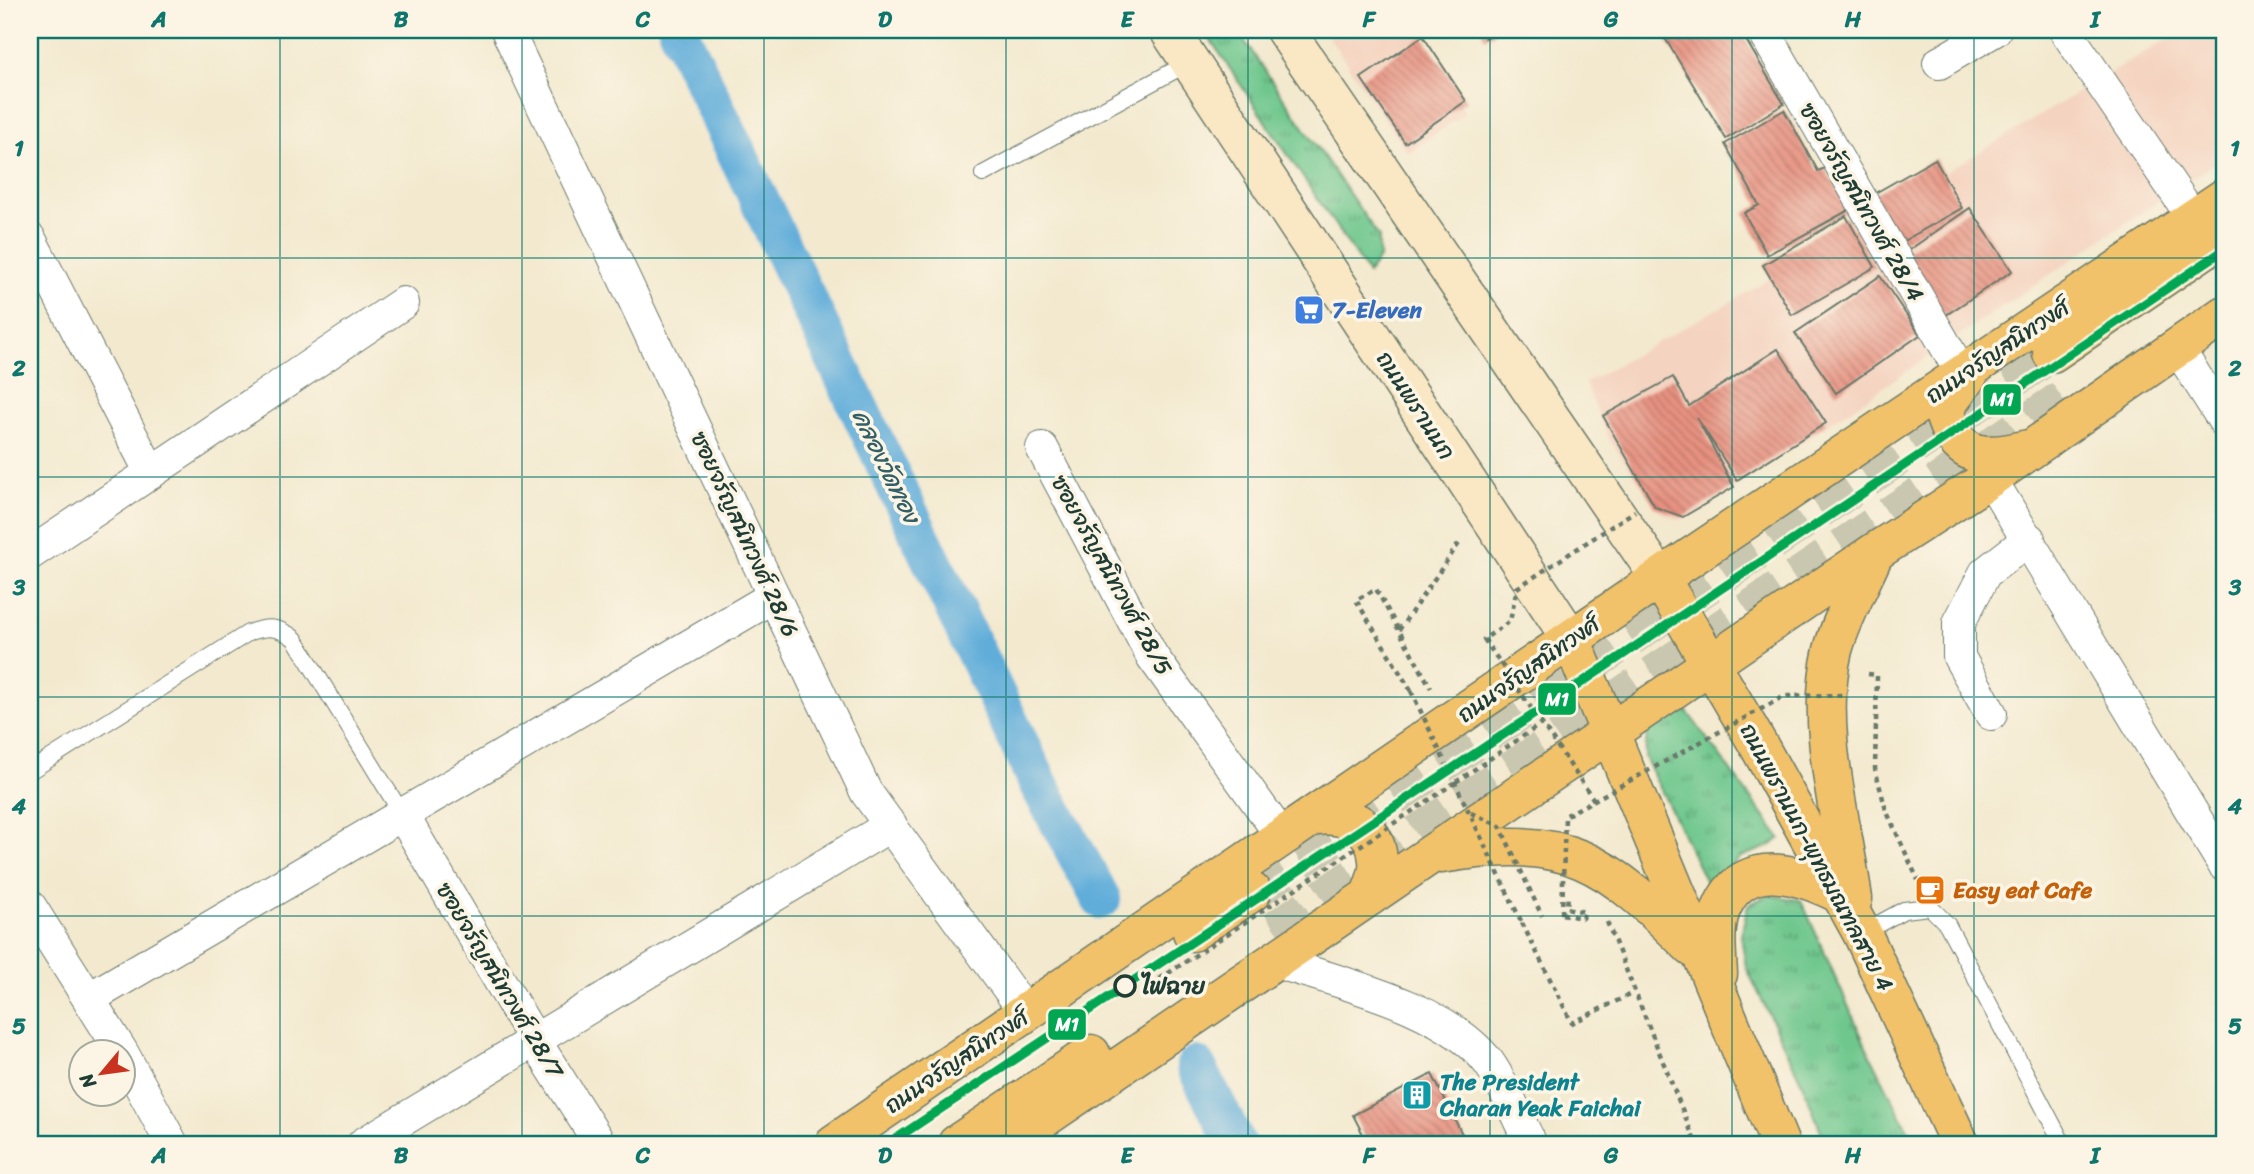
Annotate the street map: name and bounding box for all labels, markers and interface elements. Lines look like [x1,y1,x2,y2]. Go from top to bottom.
text: A [150,0,167,40]
text: B [394,0,409,40]
text: C [635,0,651,40]
text: D [878,0,893,40]
text: E [1121,0,1136,40]
text: F [1362,0,1377,40]
text: G [1603,0,1619,40]
text: H [1844,0,1862,40]
text: I [2089,0,2101,40]
street label: ซอยจรัญสนิทวงศ์ 28/4 [1788,95,1935,310]
text: 1 [14,128,24,169]
text: 1 [2230,128,2240,169]
street label: ถนนจรัญสนิทวงศ์ [1917,286,2081,415]
place label: 7-Eleven [1332,290,1422,331]
supermarket icon: 7-Eleven [1292,293,1326,327]
street label: ถนนพรานนก [1365,342,1466,468]
text: 2 [11,348,26,389]
text: 2 [2227,348,2242,389]
line badge: M1 [1982,383,2022,416]
text: M1 [1989,383,2014,416]
water label: คลองวัดทอง [840,402,933,533]
street label: ซอยจรัญสนิทวงศ์ 28/6 [679,424,810,644]
street label: ซอยจรัญสนิทวงศ์ 28/5 [1039,467,1184,683]
text: 3 [12,567,26,608]
text: 3 [2228,567,2242,608]
street label: ถนนจรัญสนิทวงศ์ [1448,602,1612,734]
line badge: M1 [1537,682,1577,716]
text: M1 [1544,683,1569,716]
street label: ถนนพรานนก-พุทธมณฑลสาย 4 [1728,715,1905,999]
text: 4 [11,786,27,827]
text: 4 [2227,786,2243,827]
place label: Easy eat Cafe [1953,870,2093,911]
cafe icon: Easy eat Cafe [1913,873,1947,907]
street label: ซอยจรัญสนิทวงศ์ 28/7 [424,874,576,1088]
place label: ไฟฉาย [1141,966,1206,1007]
marker: ไฟฉาย [1114,975,1136,997]
street label: ถนนจรัญสนิทวงศ์ [876,996,1040,1125]
text: 5 [12,1006,26,1047]
text: 5 [2228,1006,2242,1047]
line badge: M1 [1047,1008,1087,1041]
text: M1 [1054,1008,1079,1041]
north arrow [66,1038,136,1108]
place label: The President Charan Yeak Faichai [1439,1062,1642,1129]
text: N [70,1067,106,1096]
building icon: The President Charan Yeak Faichai [1400,1078,1434,1112]
text: A [150,1135,167,1174]
text: B [394,1135,409,1174]
text: C [635,1135,651,1174]
text: D [878,1135,893,1174]
text: E [1121,1135,1136,1174]
text: F [1362,1135,1377,1174]
text: G [1603,1135,1619,1174]
text: H [1844,1135,1862,1174]
text: I [2089,1135,2101,1174]

